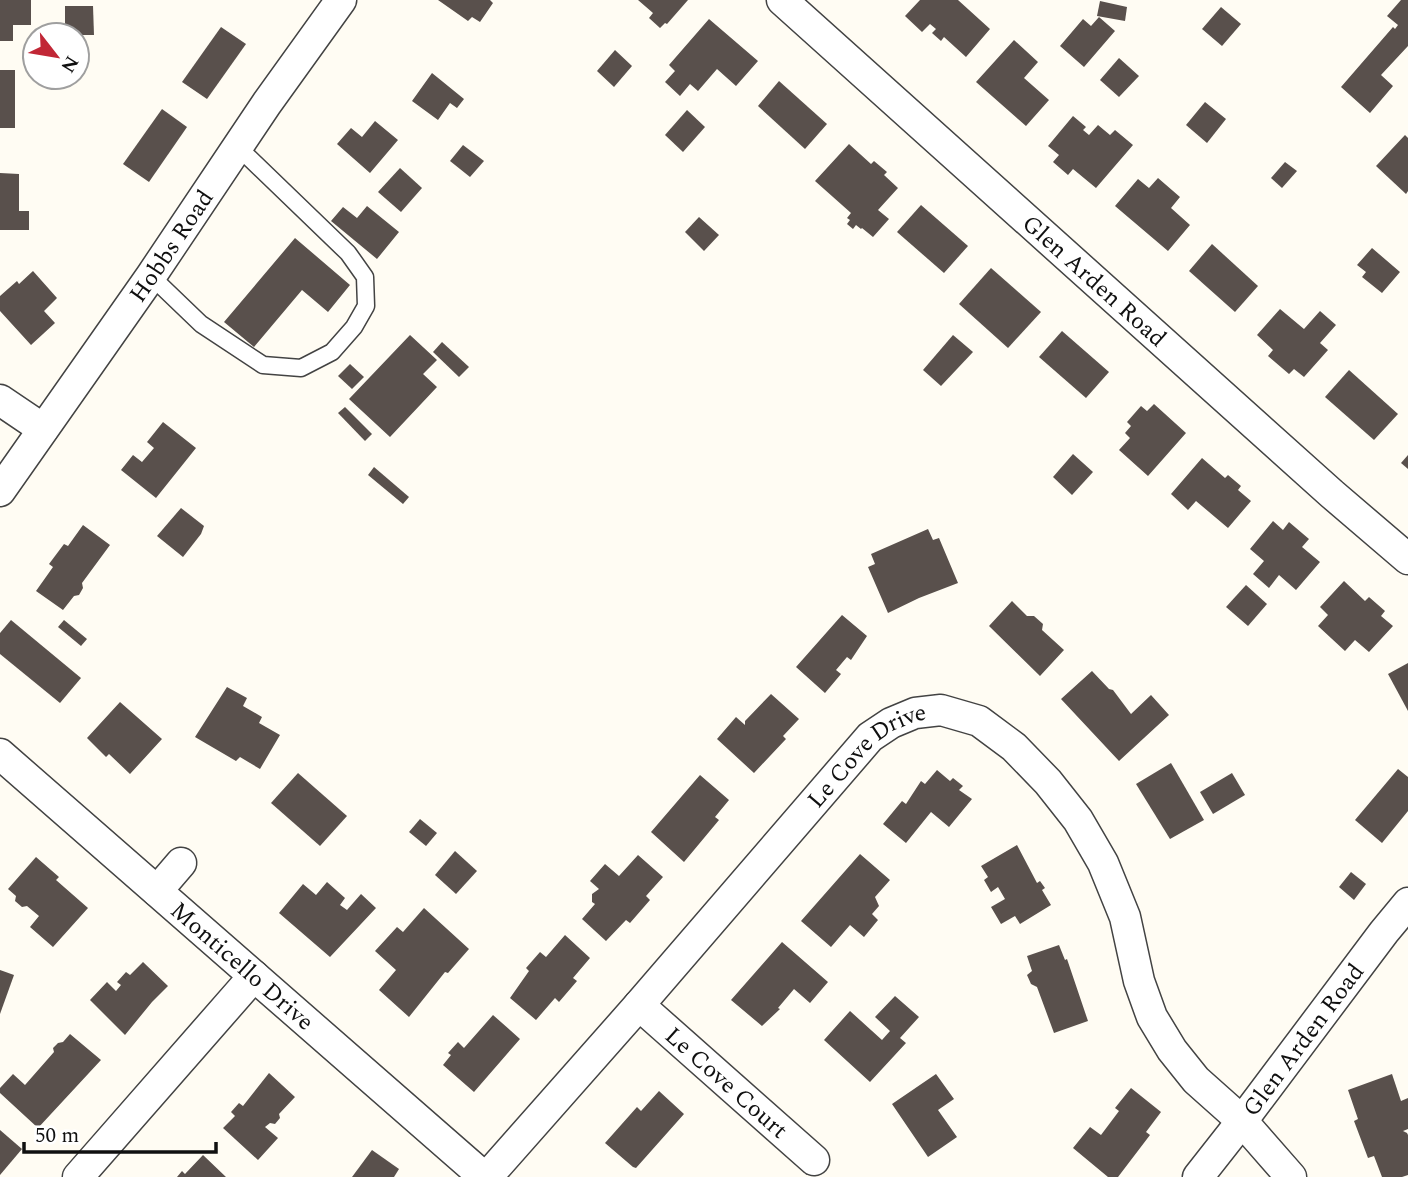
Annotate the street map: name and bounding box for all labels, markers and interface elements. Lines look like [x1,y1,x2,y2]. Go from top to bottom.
north arrow [21,21,91,91]
text: N [53,50,86,78]
street label: Hobbs Road [121,183,223,310]
street label: Glen Arden Road [1013,207,1174,356]
street label: Le Cove Drive [799,695,928,817]
street label: Monticello Drive [162,894,322,1040]
street label: Glen Arden Road [1234,956,1374,1125]
street label: Le Cove Court [656,1019,796,1148]
scale bar [24,1110,217,1154]
text: 50 m [35,1120,79,1152]

